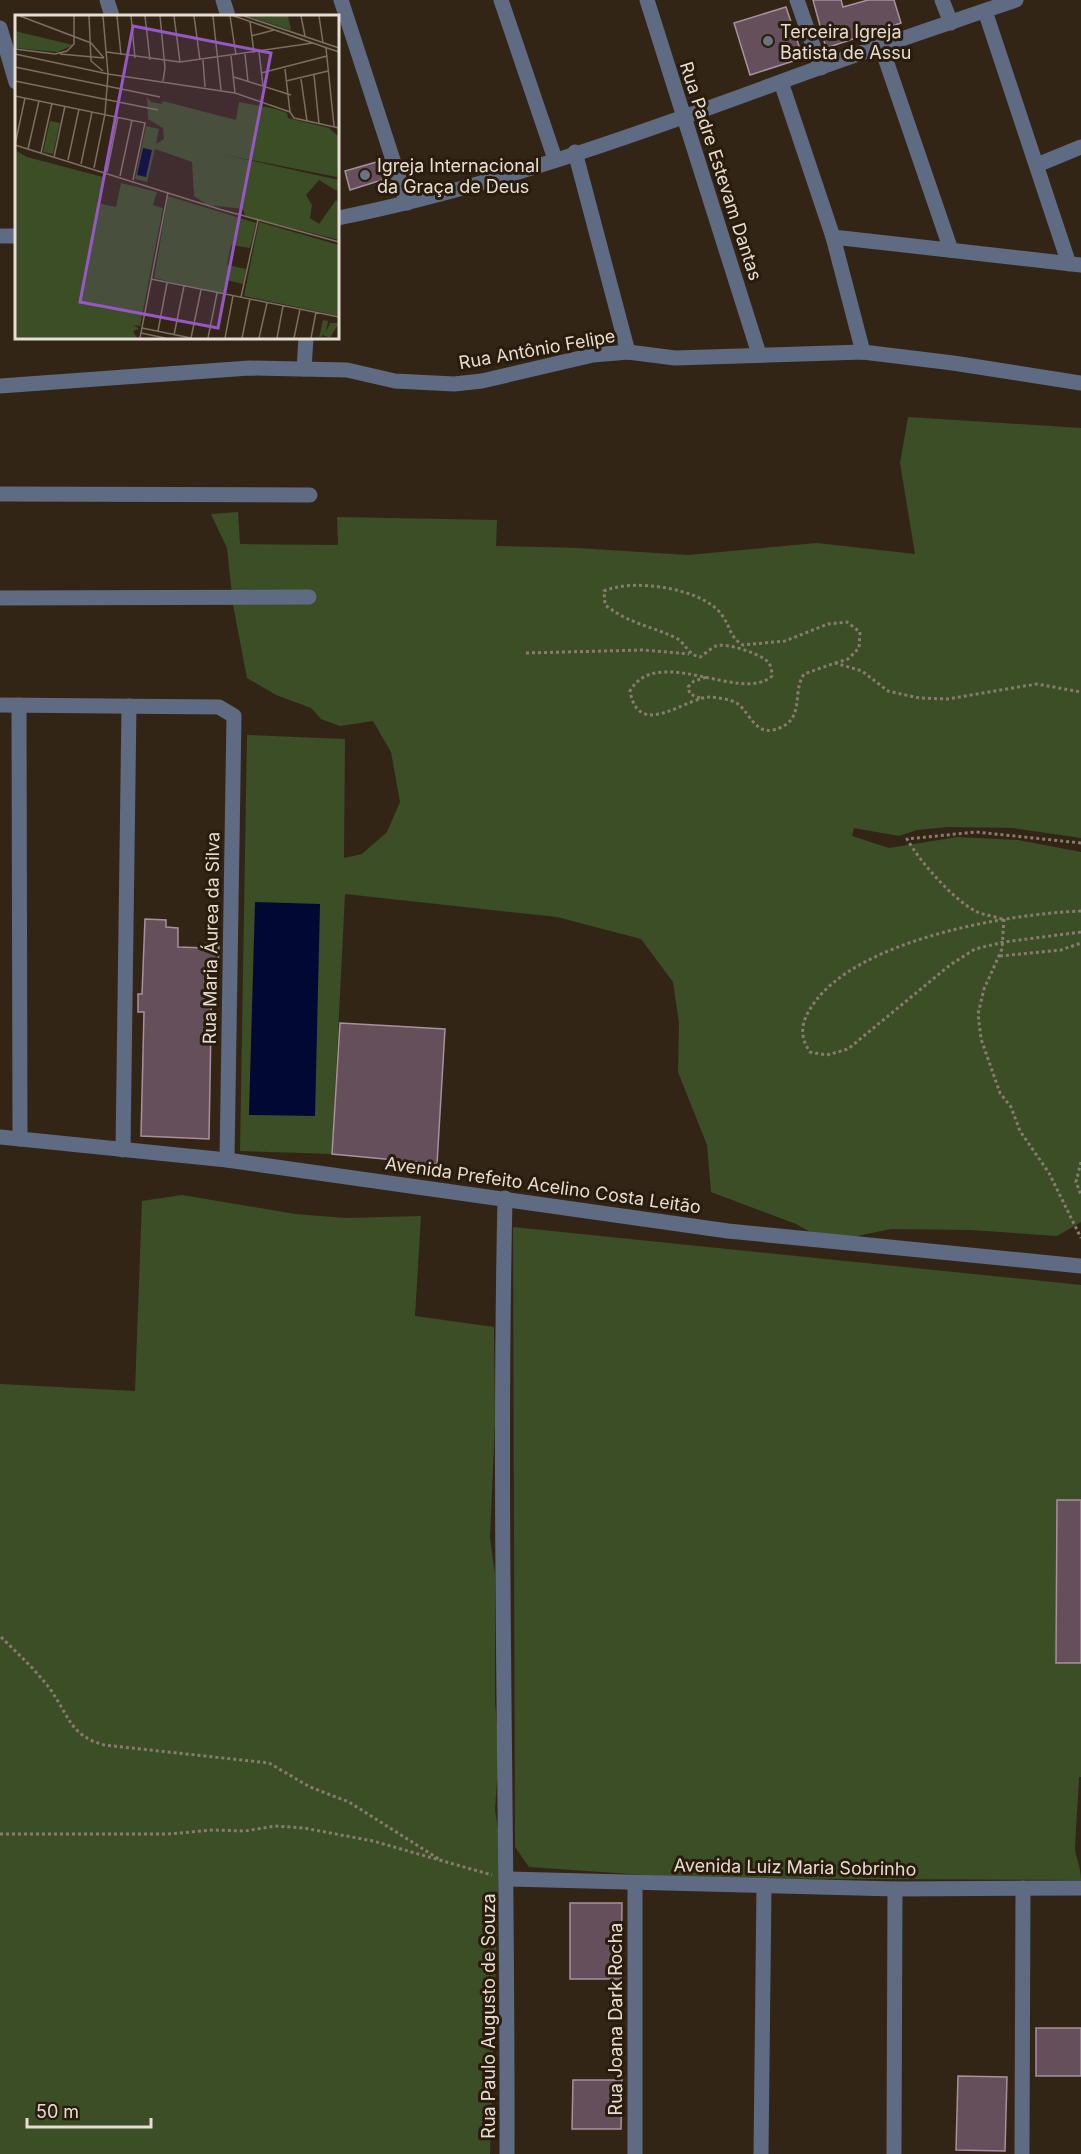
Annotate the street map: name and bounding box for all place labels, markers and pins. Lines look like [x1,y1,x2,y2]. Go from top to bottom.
place label: Terceira Igreja Batista de Assu [780,21,911,63]
marker: Terceira Igreja Batista de Assu [761,34,775,48]
place label: Igreja Internacional da Graça de Deus [377,155,539,197]
marker: Igreja Internacional da Graça de Deus [358,168,372,182]

